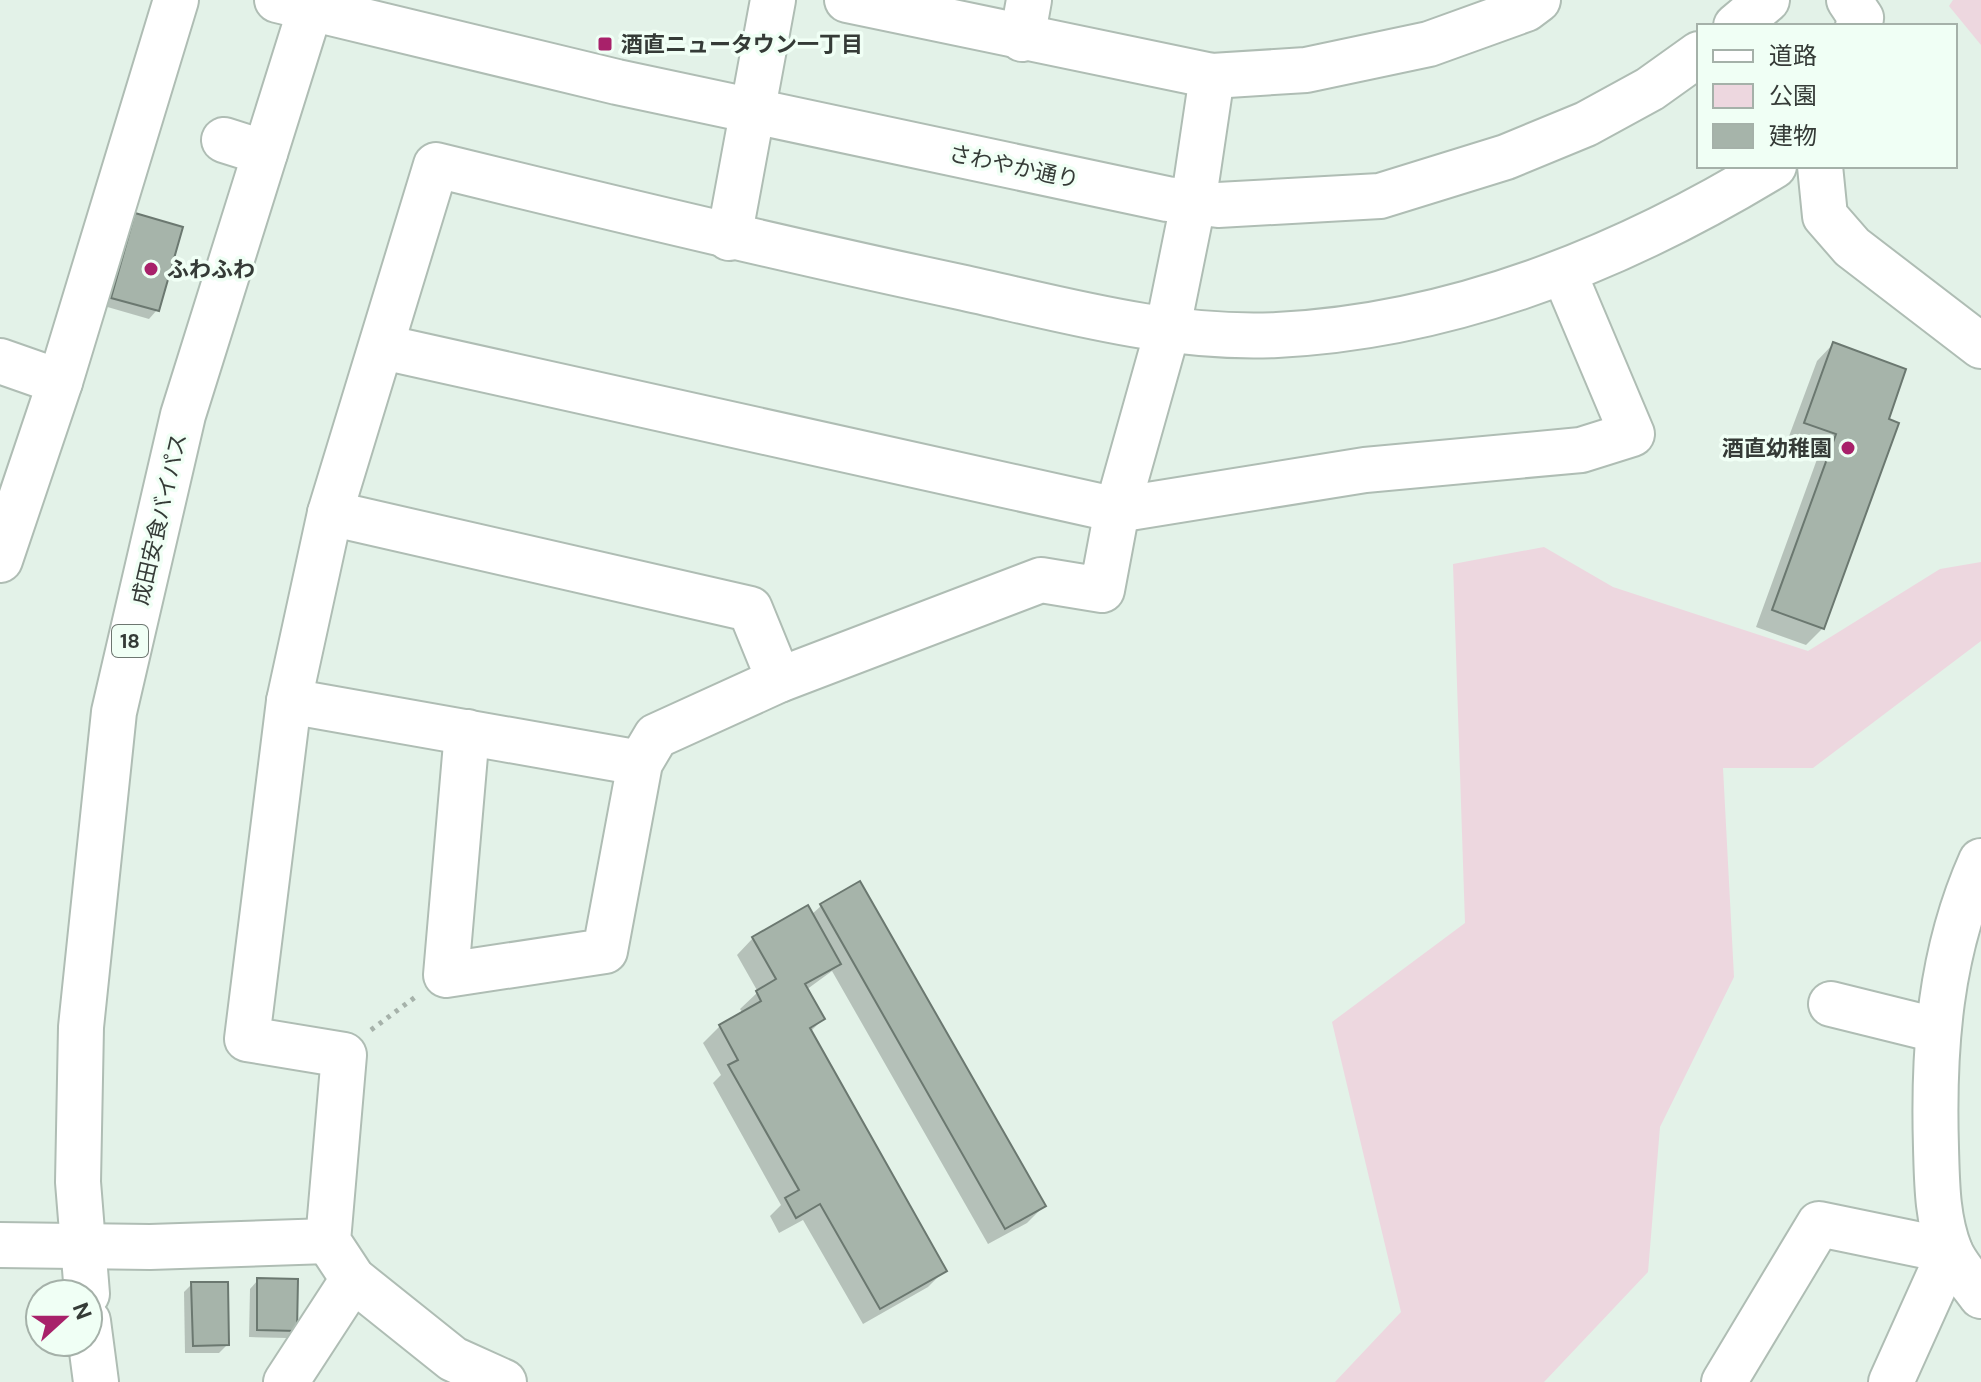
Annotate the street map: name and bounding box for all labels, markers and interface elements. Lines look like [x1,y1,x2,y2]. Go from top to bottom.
legend [1697,24,1957,168]
place label: 酒直ニュータウン一丁目 [621,30,863,59]
marker: 酒直ニュータウン一丁目 [596,35,614,53]
text: 道路 [1769,40,1817,71]
text: 公園 [1769,80,1817,111]
text: 建物 [1769,120,1817,151]
street label: さわやか通り [946,139,1081,194]
place label: ふわふわ [167,255,255,284]
marker: ふわふわ [142,260,160,278]
street label: 成田安食バイパス [126,430,193,608]
place label: 酒直幼稚園 [1722,434,1832,463]
marker: 酒直幼稚園 [1839,439,1857,457]
road number: 18 [112,625,148,657]
north arrow [24,1278,104,1358]
text: N [66,1298,99,1324]

